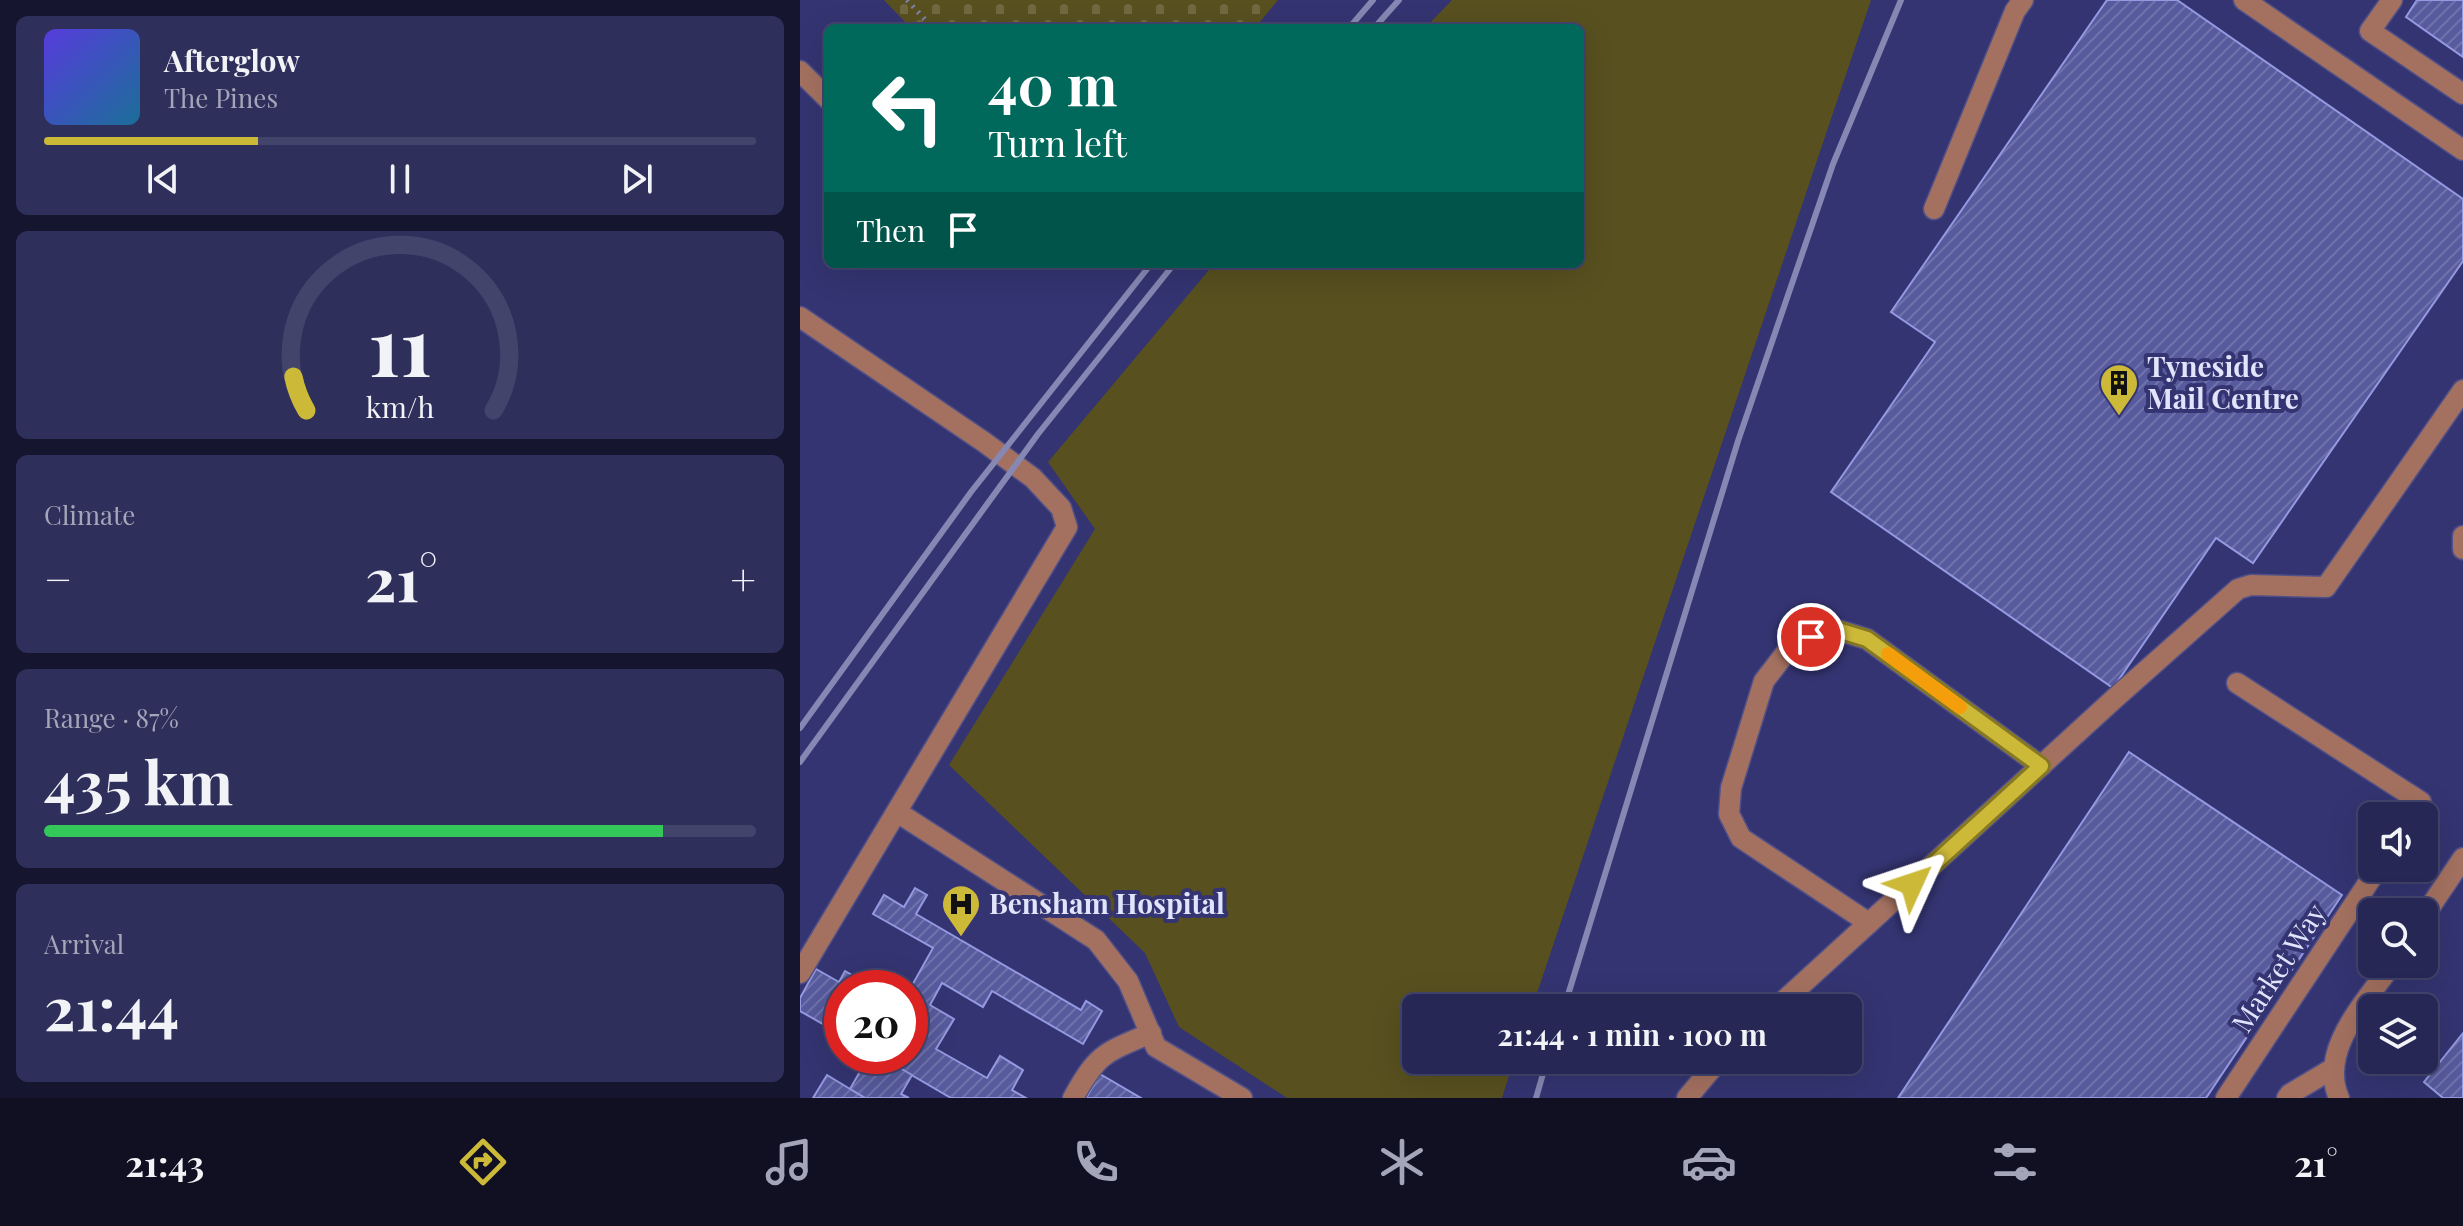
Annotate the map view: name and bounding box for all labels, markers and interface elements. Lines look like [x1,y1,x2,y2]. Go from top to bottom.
text: Afterglow [164,40,300,80]
text: 40 m [988,46,1117,121]
icon: left [856,56,960,160]
text: The Pines [164,80,278,115]
text: Turn left [988,118,1127,166]
icon: previous [141,157,185,201]
icon: pause [378,157,422,201]
icon: next [615,157,659,201]
icon: arrive [941,208,985,252]
text: Then [856,210,925,250]
text: 11 [368,286,432,397]
place label: Tyneside Mail Centre [2147,347,2299,416]
building icon: Tyneside Mail Centre [2098,362,2140,417]
text: km/h [366,387,434,425]
text: Climate [44,497,135,532]
text: 21° [365,537,438,617]
text: − [44,548,72,607]
text: + [730,548,756,607]
pin [1777,603,1845,671]
icon: arrive [1789,615,1833,659]
text: Range · 87% [44,700,179,735]
text: 435 km [44,740,233,820]
map controls [2358,802,2438,1074]
button: sound [2358,802,2438,882]
position arrow [1870,842,1954,926]
hospital icon: Bensham Hospital [940,883,982,938]
place label: Bensham Hospital [989,884,1225,921]
street label: Market Way [2222,896,2333,1039]
button: search [2358,898,2438,978]
text: Arrival [44,926,124,961]
text: 21:44 [44,966,179,1046]
speed limit sign: 20 [824,970,928,1074]
button: layers [2358,994,2438,1074]
text: 21:44 · 1 min · 100 m [1497,1014,1767,1054]
icon: directions [455,1134,511,1190]
icon: music [761,1134,817,1190]
icon: phone [1068,1134,1124,1190]
icon: climate [1374,1134,1430,1190]
icon: car [1681,1134,1737,1190]
icon: filters [1987,1134,2043,1190]
text: 21:43 [125,1138,204,1186]
text: 21° [2294,1138,2338,1186]

